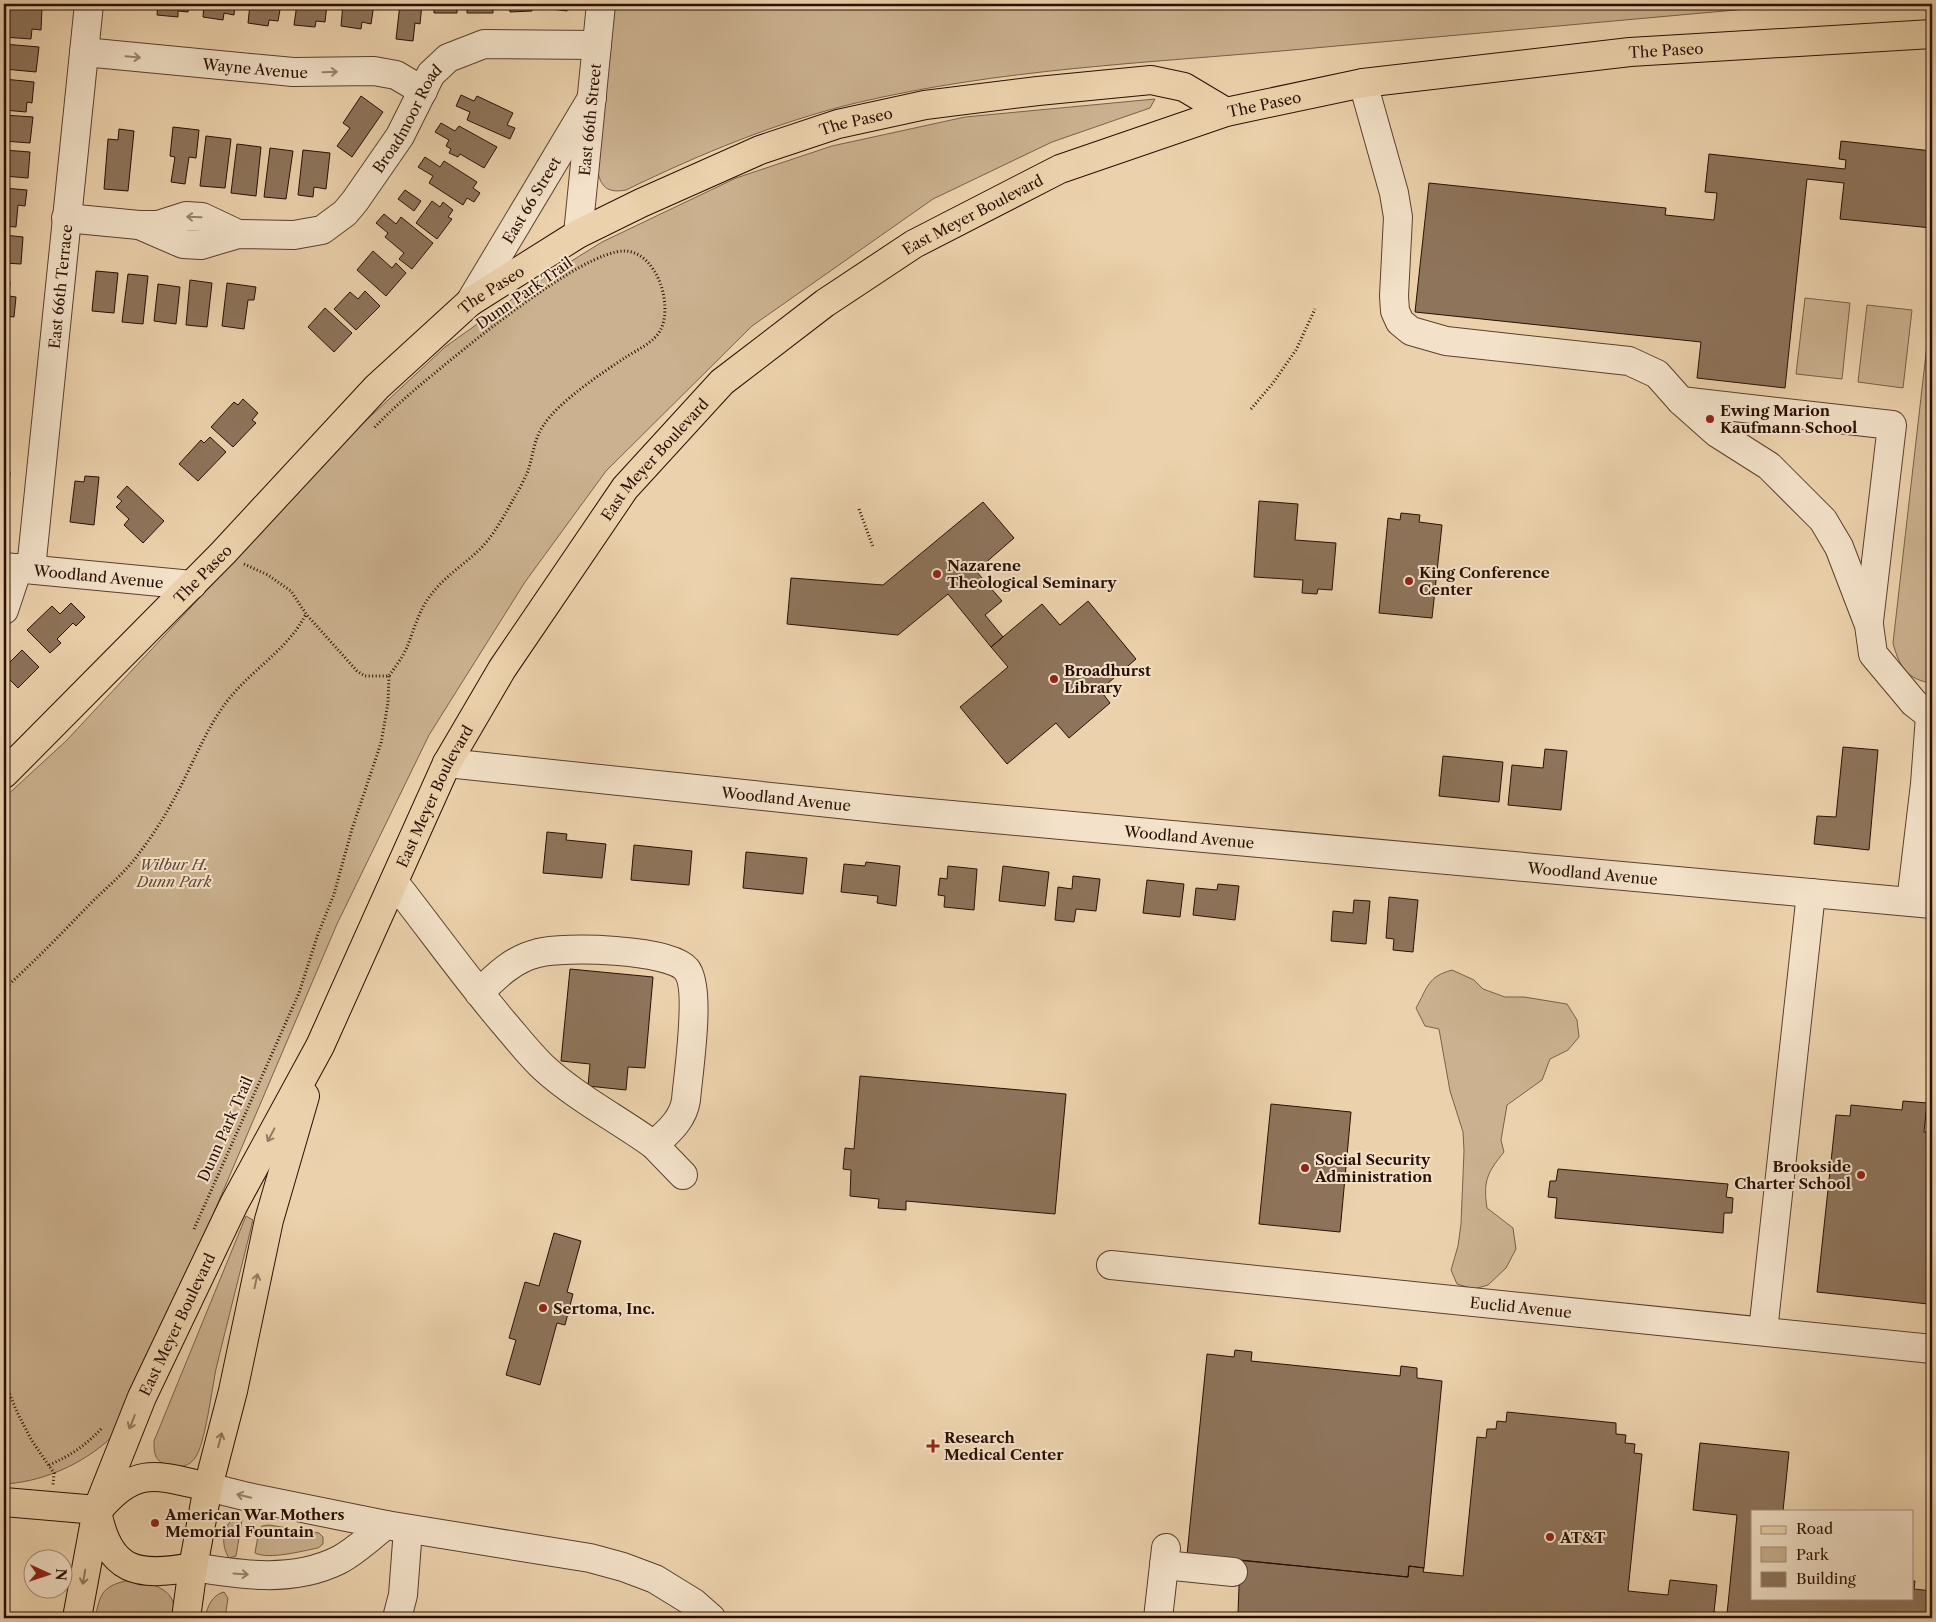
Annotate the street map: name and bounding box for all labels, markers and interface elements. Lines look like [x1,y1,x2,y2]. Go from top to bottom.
street label: The Paseo [1628,38,1704,62]
one-way arrow [124,52,140,62]
street label: Wayne Avenue [201,54,308,82]
street label: Broadmoor Road [368,60,445,176]
street label: East 66th Street [574,62,605,177]
one-way arrow [321,68,337,77]
street label: The Paseo [1226,87,1303,121]
street label: The Paseo [817,103,894,139]
street label: East 66 Street [498,152,565,247]
street label: East Meyer Boulevard [899,170,1046,259]
one-way arrow [186,212,202,221]
street label: East 66th Terrace [44,223,76,350]
street label: Dunn Park Trail [472,252,576,333]
street label: The Paseo [454,261,527,318]
street label: East Meyer Boulevard [596,394,712,524]
place label: Ewing Marion Kaufmann School [1720,401,1857,437]
marker: Ewing Marion Kaufmann School [1704,413,1716,425]
street label: The Paseo [169,540,236,607]
place label: Nazarene Theological Seminary [947,556,1117,592]
street label: Woodland Avenue [32,560,164,592]
place label: King Conference Center [1419,563,1550,599]
marker: Nazarene Theological Seminary [931,568,943,580]
marker: King Conference Center [1403,575,1415,587]
place label: Broadhurst Library [1064,661,1151,697]
marker: Broadhurst Library [1048,673,1060,685]
street label: East Meyer Boulevard [392,722,477,870]
street label: Woodland Avenue [719,782,852,815]
street label: Woodland Avenue [1123,821,1255,852]
park label: Wilbur H. Dunn Park [136,855,212,891]
street label: Woodland Avenue [1526,858,1658,889]
street label: Dunn Park Trail [193,1073,257,1185]
one-way arrow [266,1127,276,1142]
place label: Social Security Administration [1314,1150,1433,1186]
place label: Brookside Charter School [1734,1157,1851,1193]
marker: Social Security Administration [1299,1162,1311,1174]
marker: Brookside Charter School [1855,1169,1867,1181]
street label: East Meyer Boulevard [135,1250,219,1399]
one-way arrow [252,1274,261,1290]
street label: Euclid Avenue [1469,1292,1573,1322]
place label: Sertoma, Inc. [553,1299,655,1318]
marker: Sertoma, Inc. [537,1302,549,1314]
one-way arrow [126,1415,135,1430]
place label: Research Medical Center [944,1428,1064,1464]
one-way arrow [216,1432,225,1448]
marker: Research Medical Center [926,1439,940,1453]
one-way arrow [237,1491,253,1501]
place label: American War Mothers Memorial Fountain [164,1505,345,1541]
legend [1751,1510,1914,1600]
marker: American War Mothers Memorial Fountain [149,1517,161,1529]
text: Road [1796,1519,1833,1538]
place label: AT&T [1559,1528,1606,1547]
marker: AT&T [1544,1531,1556,1543]
text: Park [1796,1545,1830,1564]
north arrow [22,1550,72,1600]
text: N [52,1568,70,1581]
one-way arrow [78,1569,88,1585]
text: Building [1796,1569,1856,1588]
one-way arrow [233,1570,249,1579]

